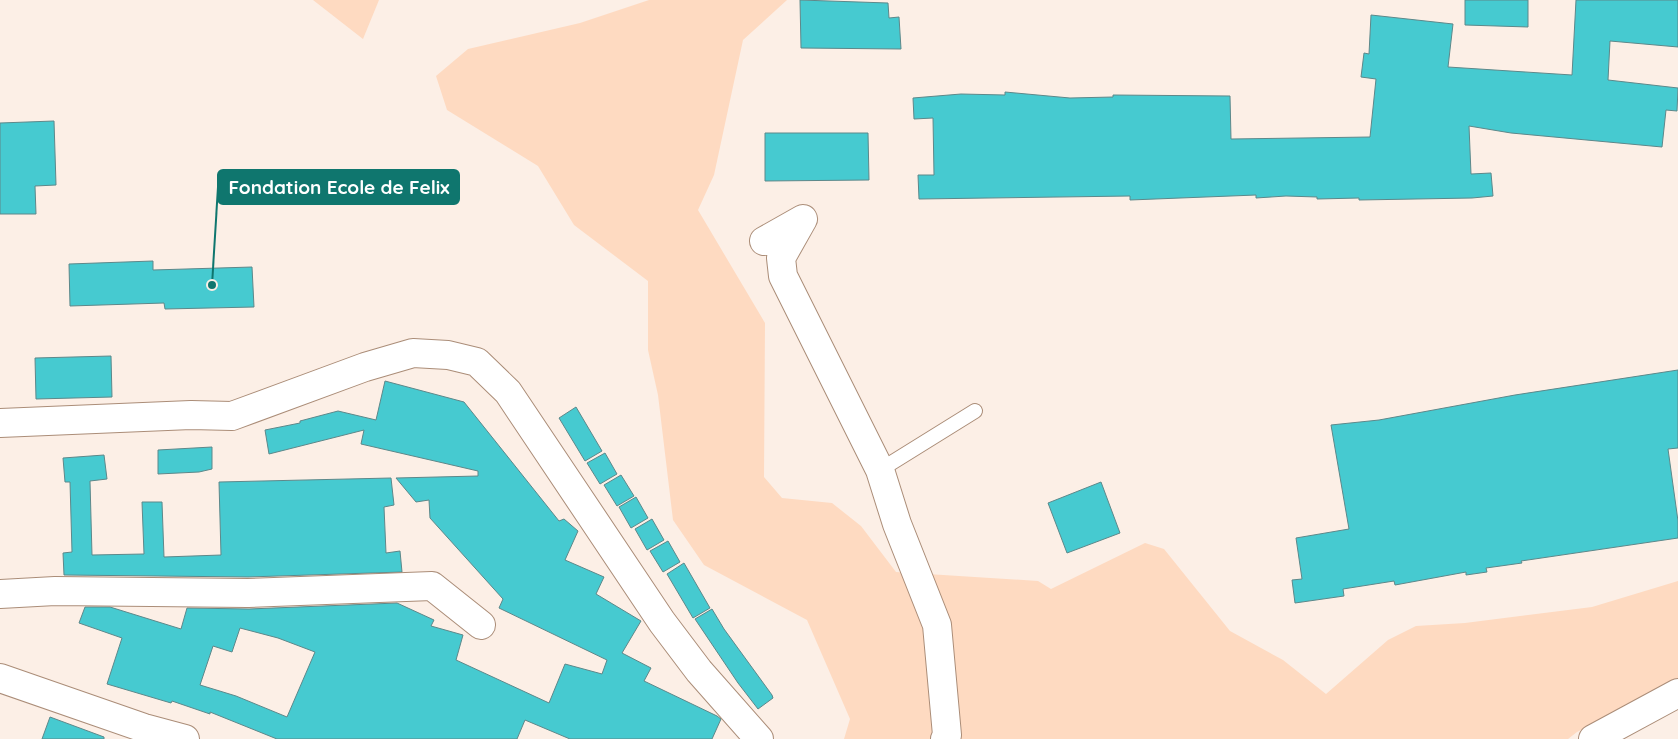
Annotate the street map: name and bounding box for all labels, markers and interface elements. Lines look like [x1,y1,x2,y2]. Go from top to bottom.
callout: Fondation Ecole de Felix [218,170,459,204]
text: Fondation Ecole de Felix [228,175,450,199]

